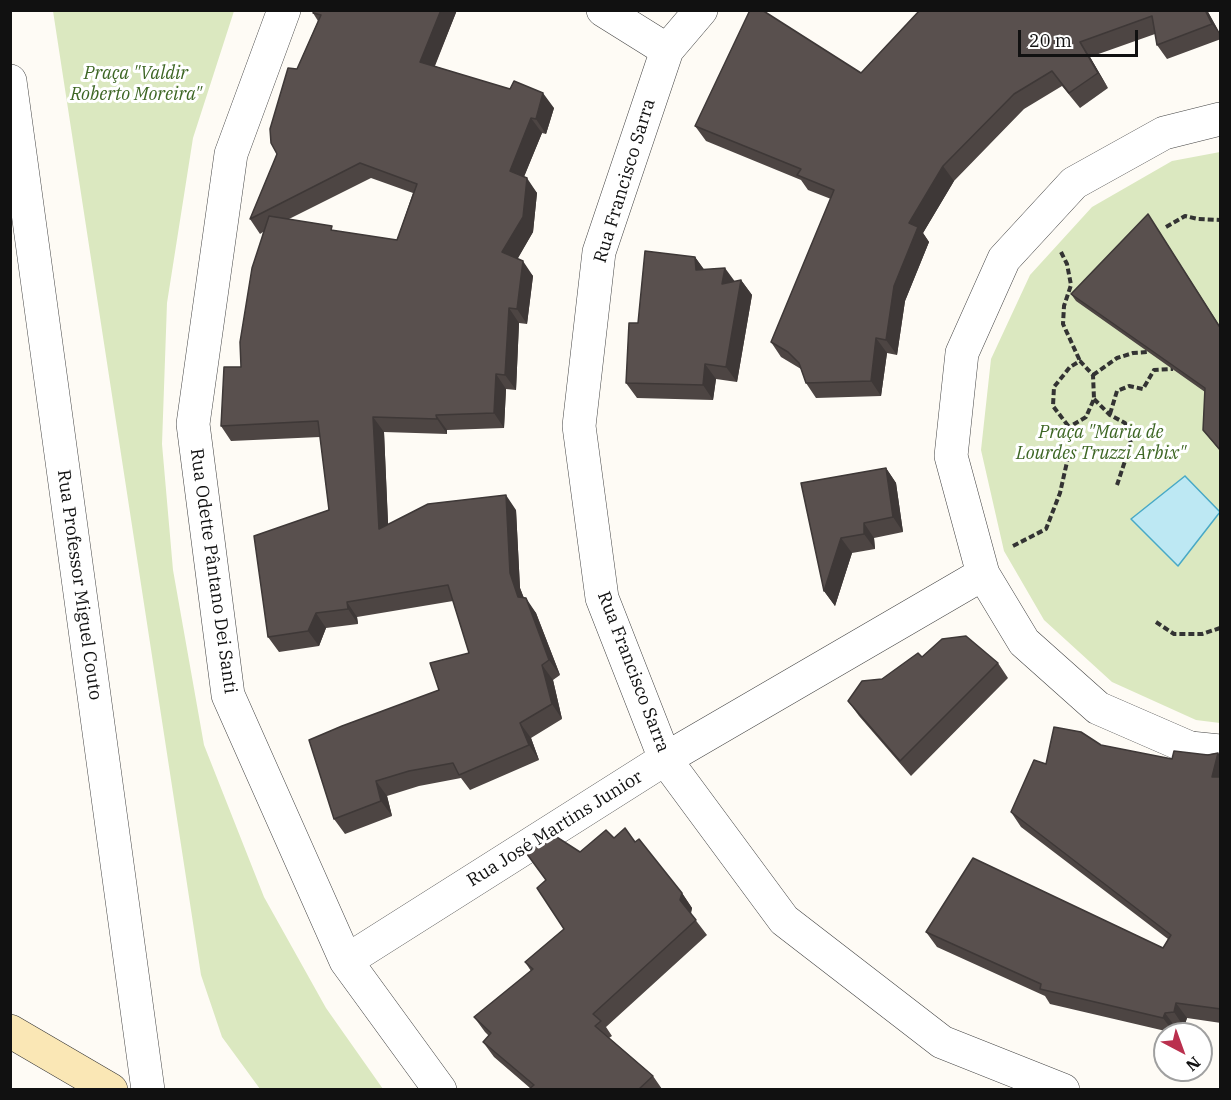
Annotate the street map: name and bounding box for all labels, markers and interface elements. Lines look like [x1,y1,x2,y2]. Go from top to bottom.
scale bar [1021,18,1141,56]
text: 20 m [1029,29,1072,52]
park label: Praça "Valdir Roberto Moreira" [70,63,202,106]
street label: Rua Francisco Sarra [590,96,660,266]
park label: Praça "Maria de Lourdes Truzzi Arbix" [1016,422,1186,464]
street label: Rua Odette Pântano Dei Santi [185,447,241,695]
street label: Rua Professor Miguel Couto [52,468,106,702]
street label: Rua Francisco Sarra [592,588,674,756]
street label: Rua José Martins Junior [463,766,647,892]
north arrow [1153,1022,1213,1082]
text: N [1182,1052,1205,1076]

